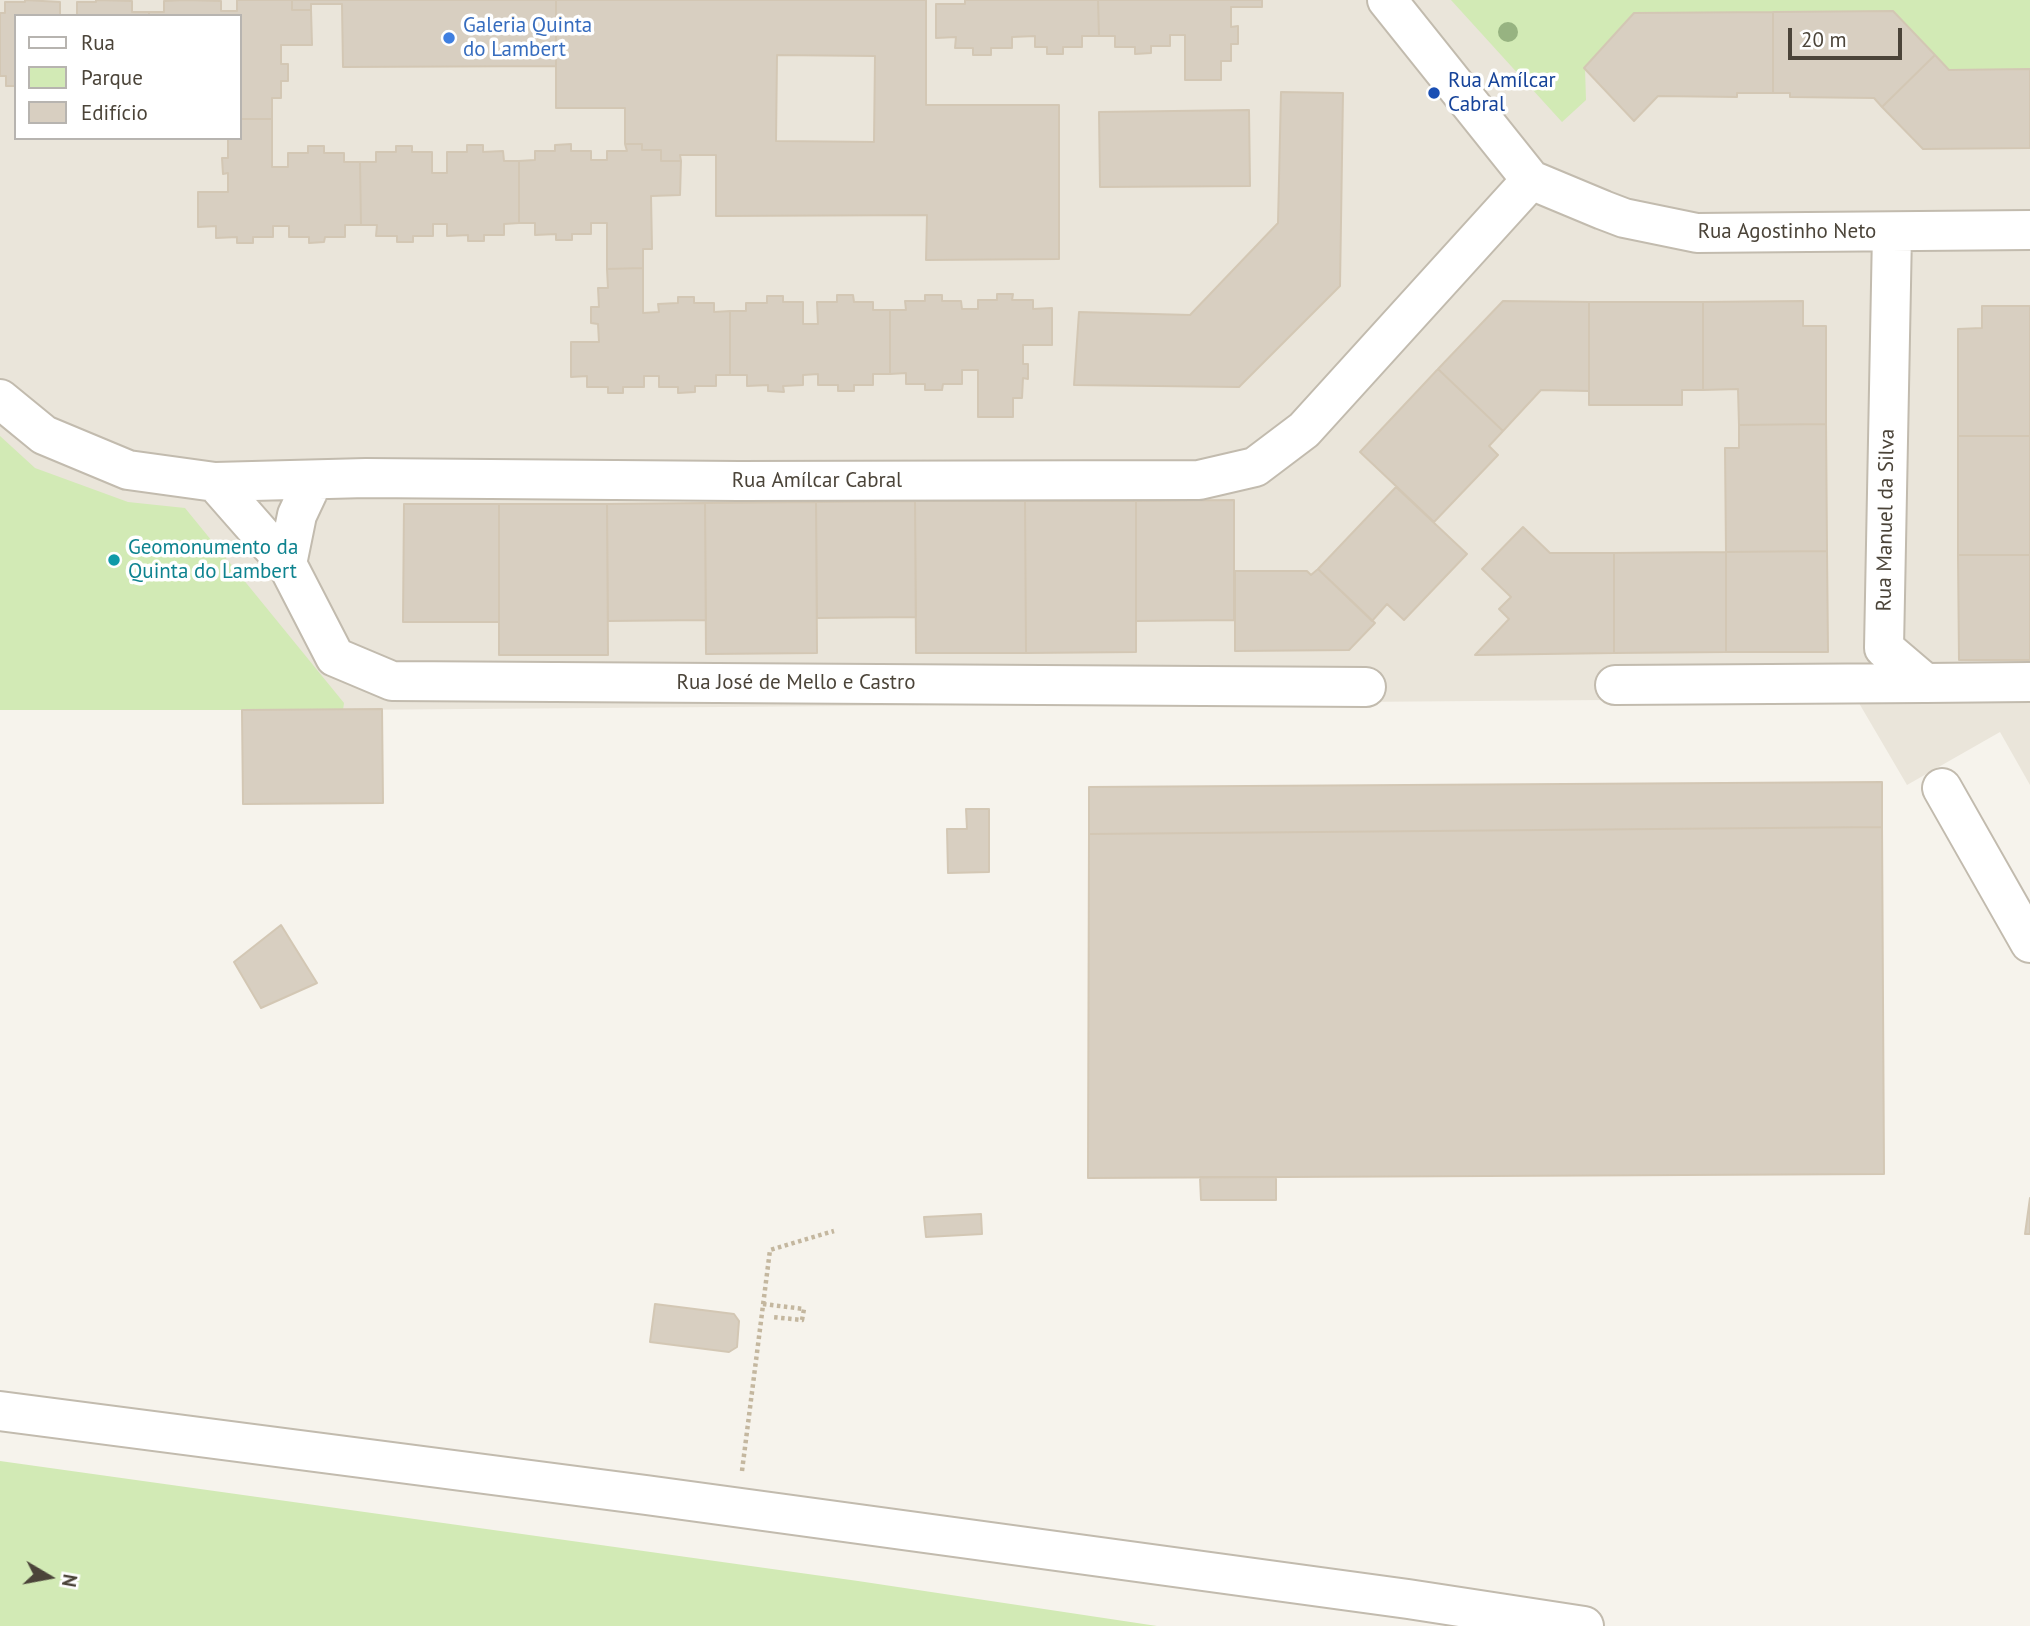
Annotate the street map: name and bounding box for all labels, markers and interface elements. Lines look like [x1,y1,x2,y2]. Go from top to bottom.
place label: Galeria Quinta do Lambert [463,13,592,63]
legend [14,14,242,140]
scale bar [1792,14,1906,58]
text: 20 m [1801,26,1847,53]
text: Rua [81,29,115,56]
marker: Galeria Quinta do Lambert [441,30,457,46]
text: Parque [81,64,143,91]
place label: Rua Amílcar Cabral [1448,68,1556,118]
marker: Rua Amílcar Cabral [1426,85,1442,101]
text: Edifício [81,99,148,126]
street label: Rua Agostinho Neto [1698,219,1876,245]
street label: Rua Manuel da Silva [1872,428,1900,612]
street label: Rua Amílcar Cabral [732,468,902,494]
place label: Geomonumento da Quinta do Lambert [128,535,298,585]
marker: Geomonumento da Quinta do Lambert [106,552,122,568]
street label: Rua José de Mello e Castro [677,670,915,696]
north arrow [14,1542,84,1612]
text: N [57,1572,83,1589]

